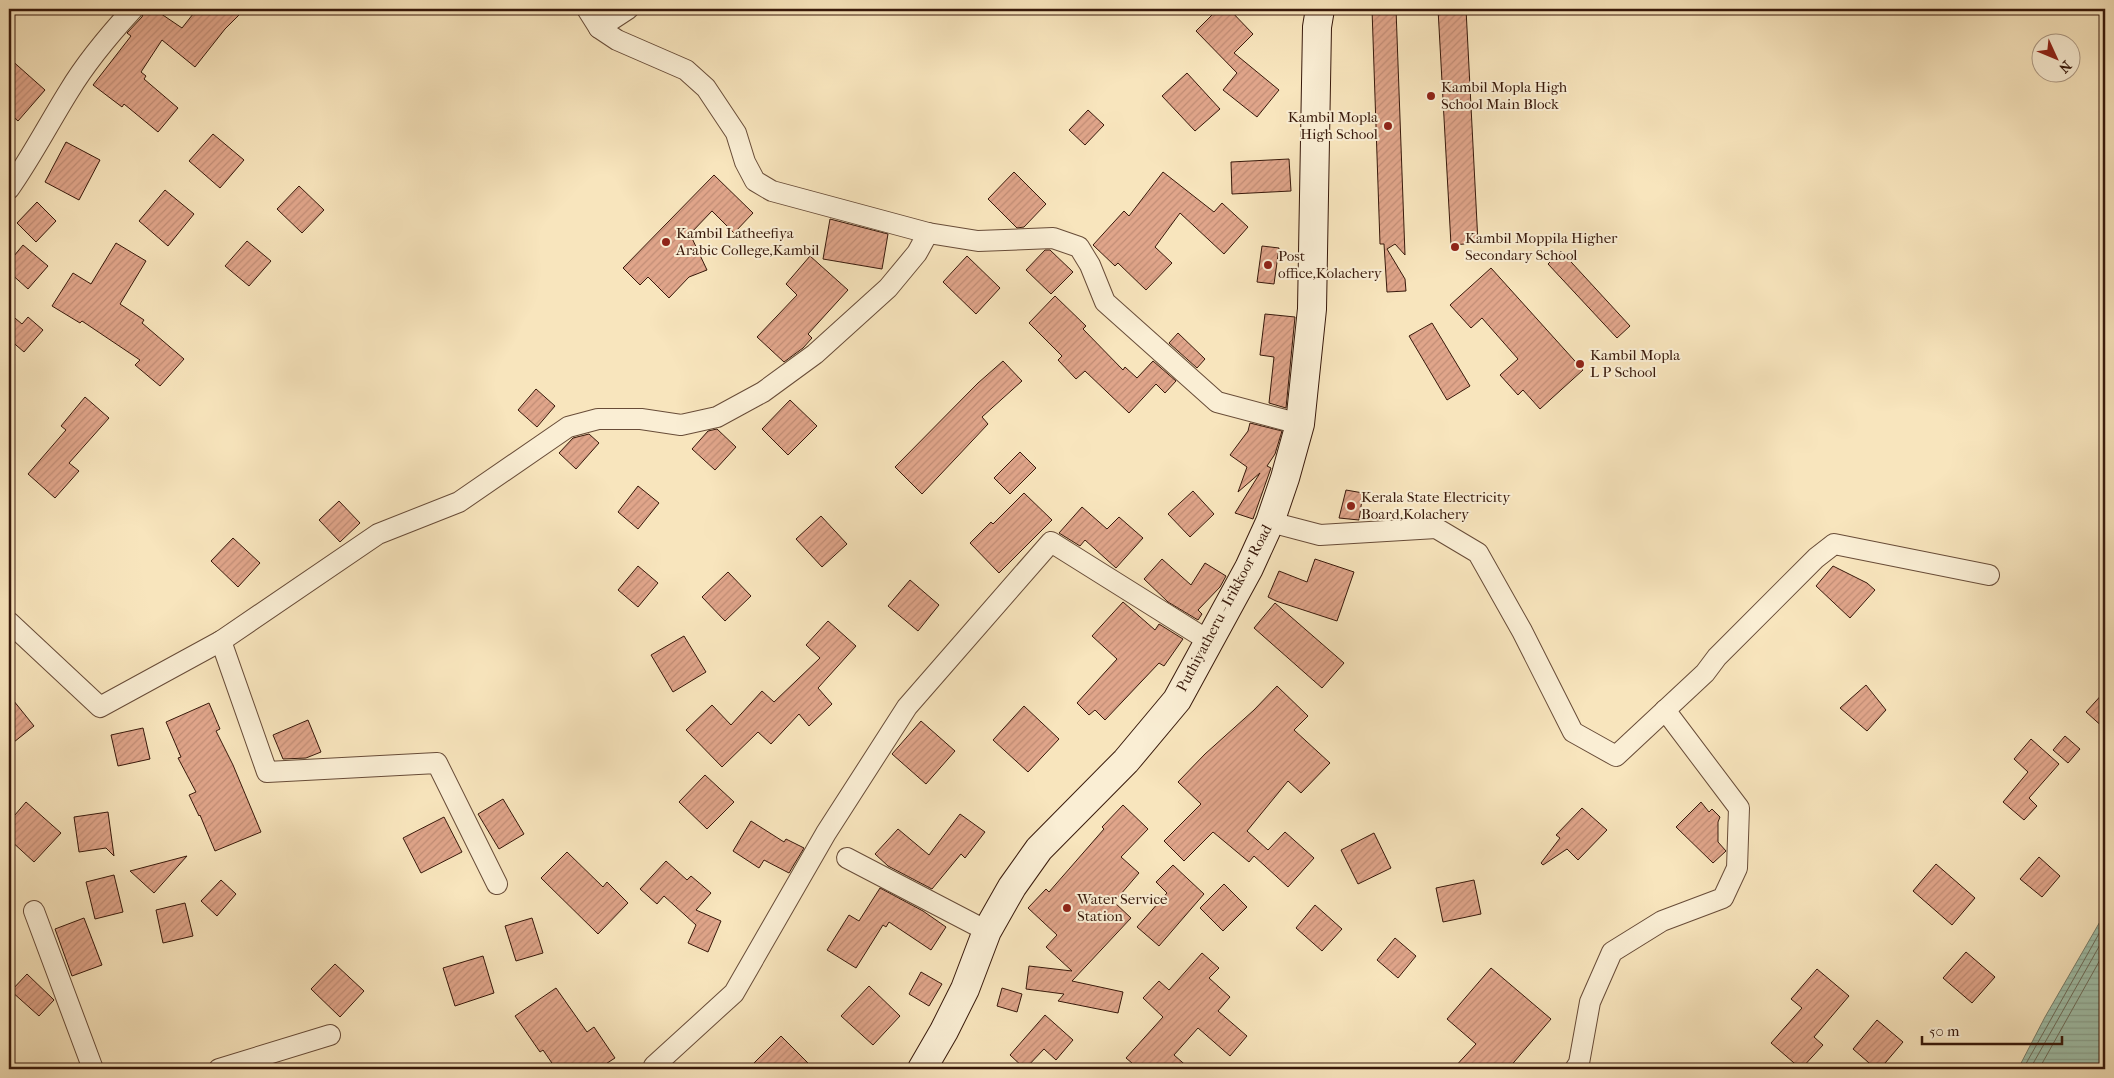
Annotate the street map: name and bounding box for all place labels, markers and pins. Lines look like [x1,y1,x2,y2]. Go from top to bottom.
place label: Kambil Mopla High School Main Block [1441,78,1568,113]
marker: Kambil Mopla High School Main Block [1425,90,1437,102]
place label: Kambil Mopla High School [1288,108,1379,143]
marker: Kambil Mopla High School [1382,120,1394,132]
place label: Kambil Latheefiya Arabic College,Kambil [675,224,819,259]
place label: Kambil Moppila Higher Secondary School [1465,229,1618,264]
marker: Kambil Latheefiya Arabic College,Kambil [660,236,672,248]
marker: Kambil Moppila Higher Secondary School [1449,241,1461,253]
place label: Post office,Kolachery [1278,247,1383,282]
marker: Post office,Kolachery [1262,259,1274,271]
place label: Kambil Mopla L P School [1590,346,1681,381]
marker: Kambil Mopla L P School [1574,358,1586,370]
place label: Kerala State Electricity Board,Kolachery [1361,488,1511,523]
marker: Kerala State Electricity Board,Kolachery [1345,500,1357,512]
place label: Water Service Station [1076,890,1168,925]
marker: Water Service Station [1061,902,1073,914]

